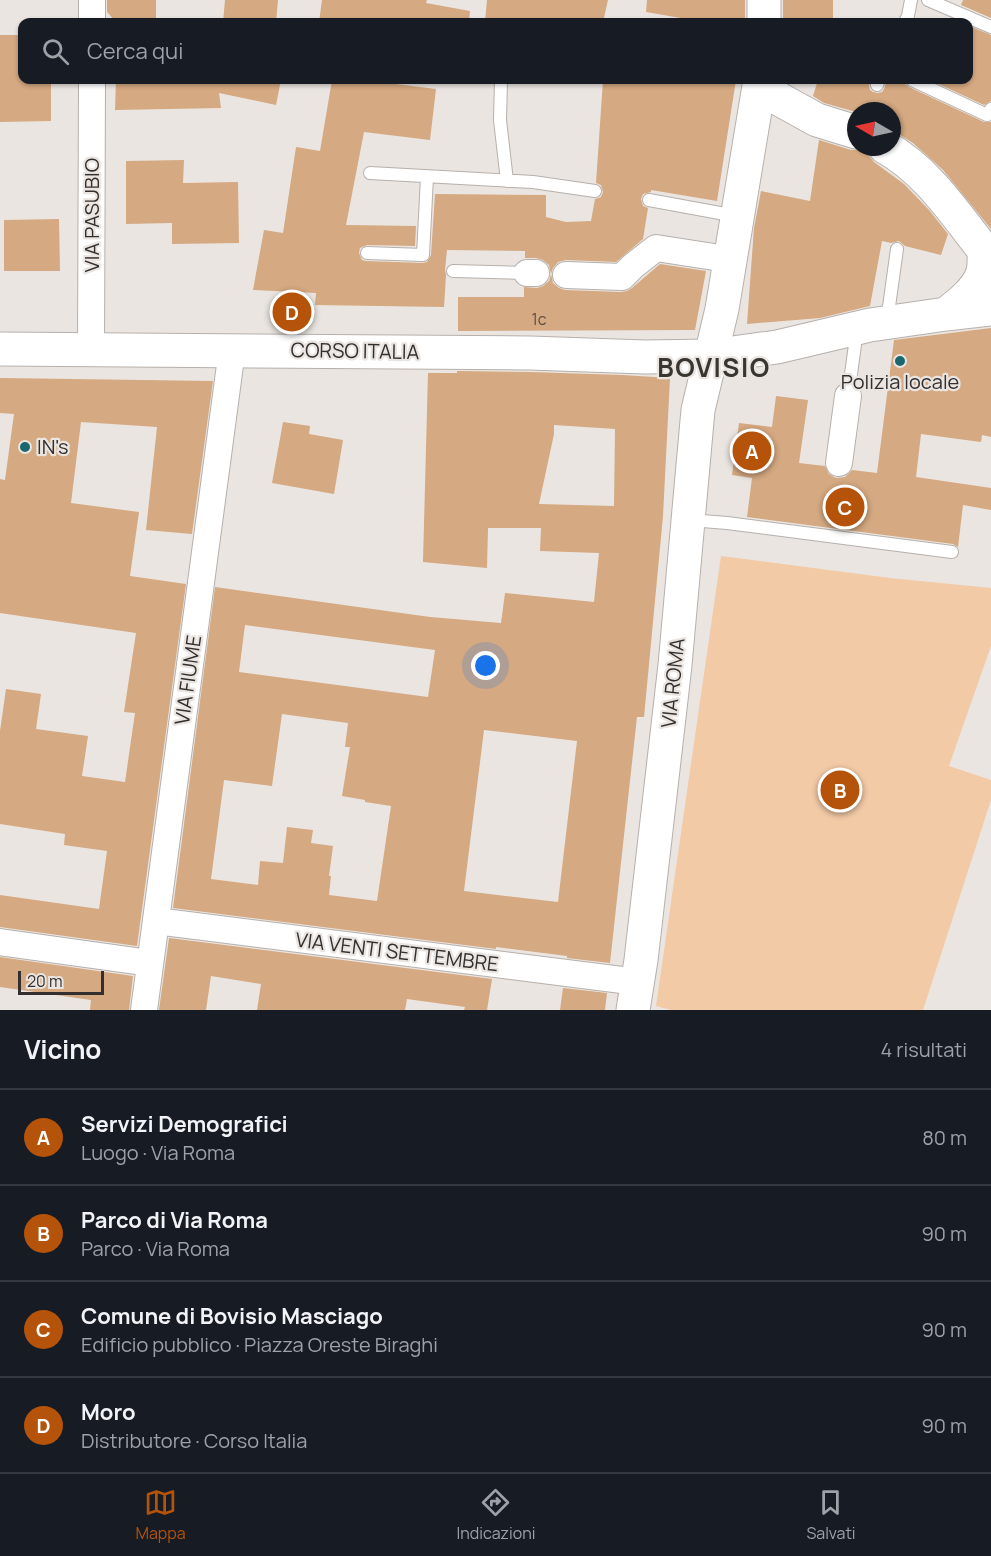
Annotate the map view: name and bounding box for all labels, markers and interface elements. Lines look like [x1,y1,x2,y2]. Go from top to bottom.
search box [18,18,973,84]
icon: search [39,35,72,68]
text: Cerca qui [87,36,183,66]
north arrow [847,102,901,156]
street label: VIA PASUBIO [78,158,105,272]
pin: D [272,290,312,334]
house number: 1c [531,308,547,330]
street label: CORSO ITALIA [290,336,420,365]
district label: BOVISIO [657,349,771,385]
marker: Polizia locale [893,354,907,368]
place label: Polizia locale [841,368,959,395]
pin: A [732,428,771,474]
place label: IN's [37,433,69,460]
marker: IN's [18,440,32,454]
pin: C [826,484,864,530]
street label: VIA FIUME [168,633,207,727]
street label: VIA ROMA [654,636,691,729]
your location [471,651,500,680]
pin: B [820,768,860,812]
street label: VIA VENTI SETTEMBRE [294,926,500,977]
scale bar [18,968,104,995]
text: 20 m [27,970,63,992]
text: Vicino [24,1031,101,1067]
text: 4 risultati [880,1036,967,1063]
text: Servizi Demografici [81,1109,288,1139]
text: A [37,1124,50,1151]
text: 80 m [922,1124,967,1151]
text: Luogo · Via Roma [81,1139,235,1166]
text: Parco di Via Roma [81,1205,268,1235]
text: B [37,1220,50,1247]
text: 90 m [921,1220,967,1247]
text: Parco · Via Roma [81,1235,230,1262]
text: Comune di Bovisio Masciago [81,1301,383,1331]
text: C [36,1316,51,1343]
text: 90 m [921,1316,967,1343]
text: Edificio pubblico · Piazza Oreste Biraghi [81,1331,438,1358]
text: Moro [81,1397,136,1427]
text: D [36,1412,51,1439]
text: 90 m [921,1412,967,1439]
text: Distributore · Corso Italia [81,1427,307,1454]
tab: Mappa [135,1486,186,1544]
tab: Indicazioni [456,1486,536,1544]
tab: Salvati [806,1486,856,1544]

